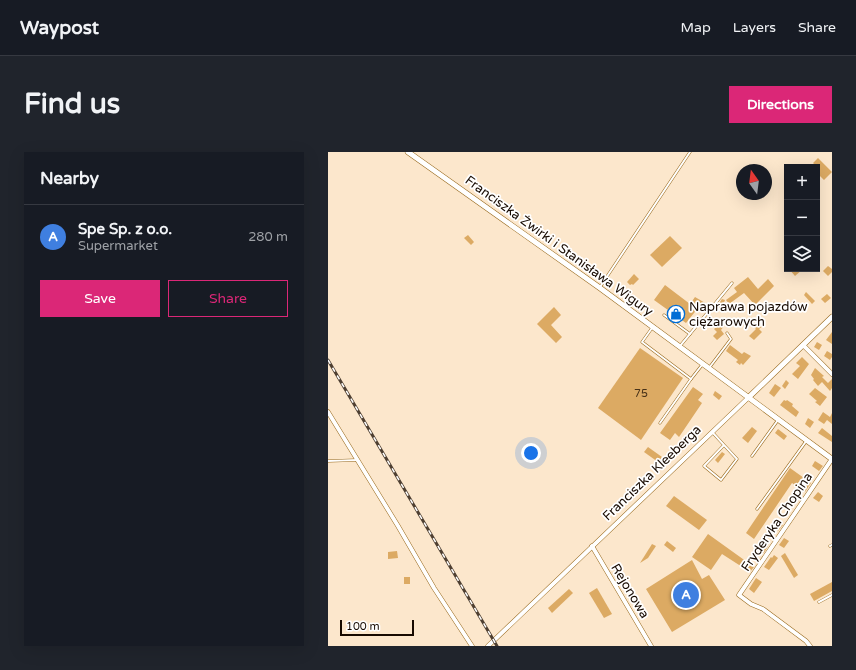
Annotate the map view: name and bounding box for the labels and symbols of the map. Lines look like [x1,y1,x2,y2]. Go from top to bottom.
north arrow [736,164,772,200]
street label: Franciszka Żwirki i Stanisława Wigury [462,172,656,320]
place label: Naprawa pojazdów ciężarowych [689,299,808,330]
shop icon: Naprawa pojazdów ciężarowych [666,304,686,324]
house number: 75 [634,387,648,400]
street label: Franciszka Kleeberga [599,422,705,524]
your location [521,443,541,463]
street label: Fryderyka Chopina [738,469,816,575]
street label: Rejonowa [607,561,653,621]
pin: A [673,580,699,610]
scale bar [340,618,414,637]

